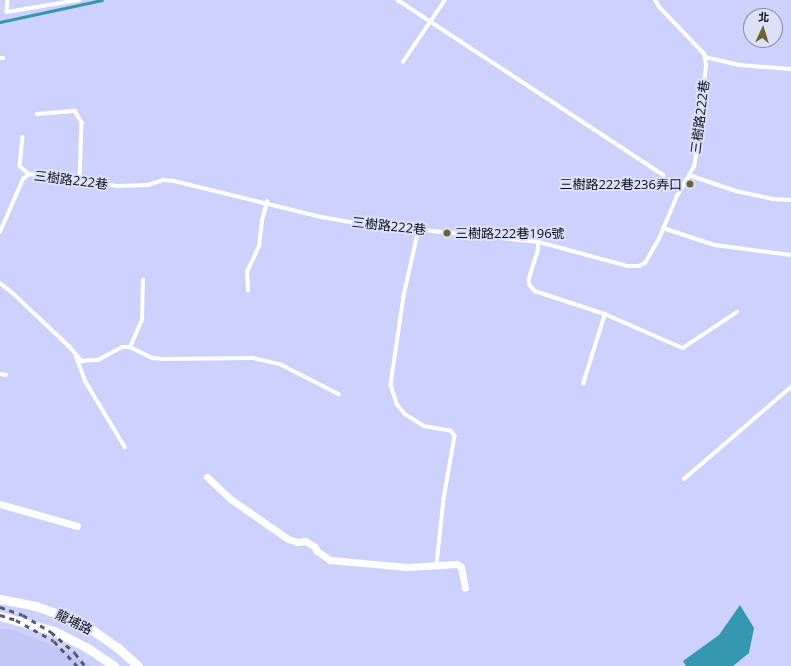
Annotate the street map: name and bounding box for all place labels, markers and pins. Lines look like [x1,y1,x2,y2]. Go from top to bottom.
place label: 三樹路222巷236弄口 [559,176,682,192]
marker: 三樹路222巷236弄口 [685,179,695,189]
place label: 三樹路222巷196號 [455,225,565,241]
marker: 三樹路222巷196號 [442,228,452,238]

